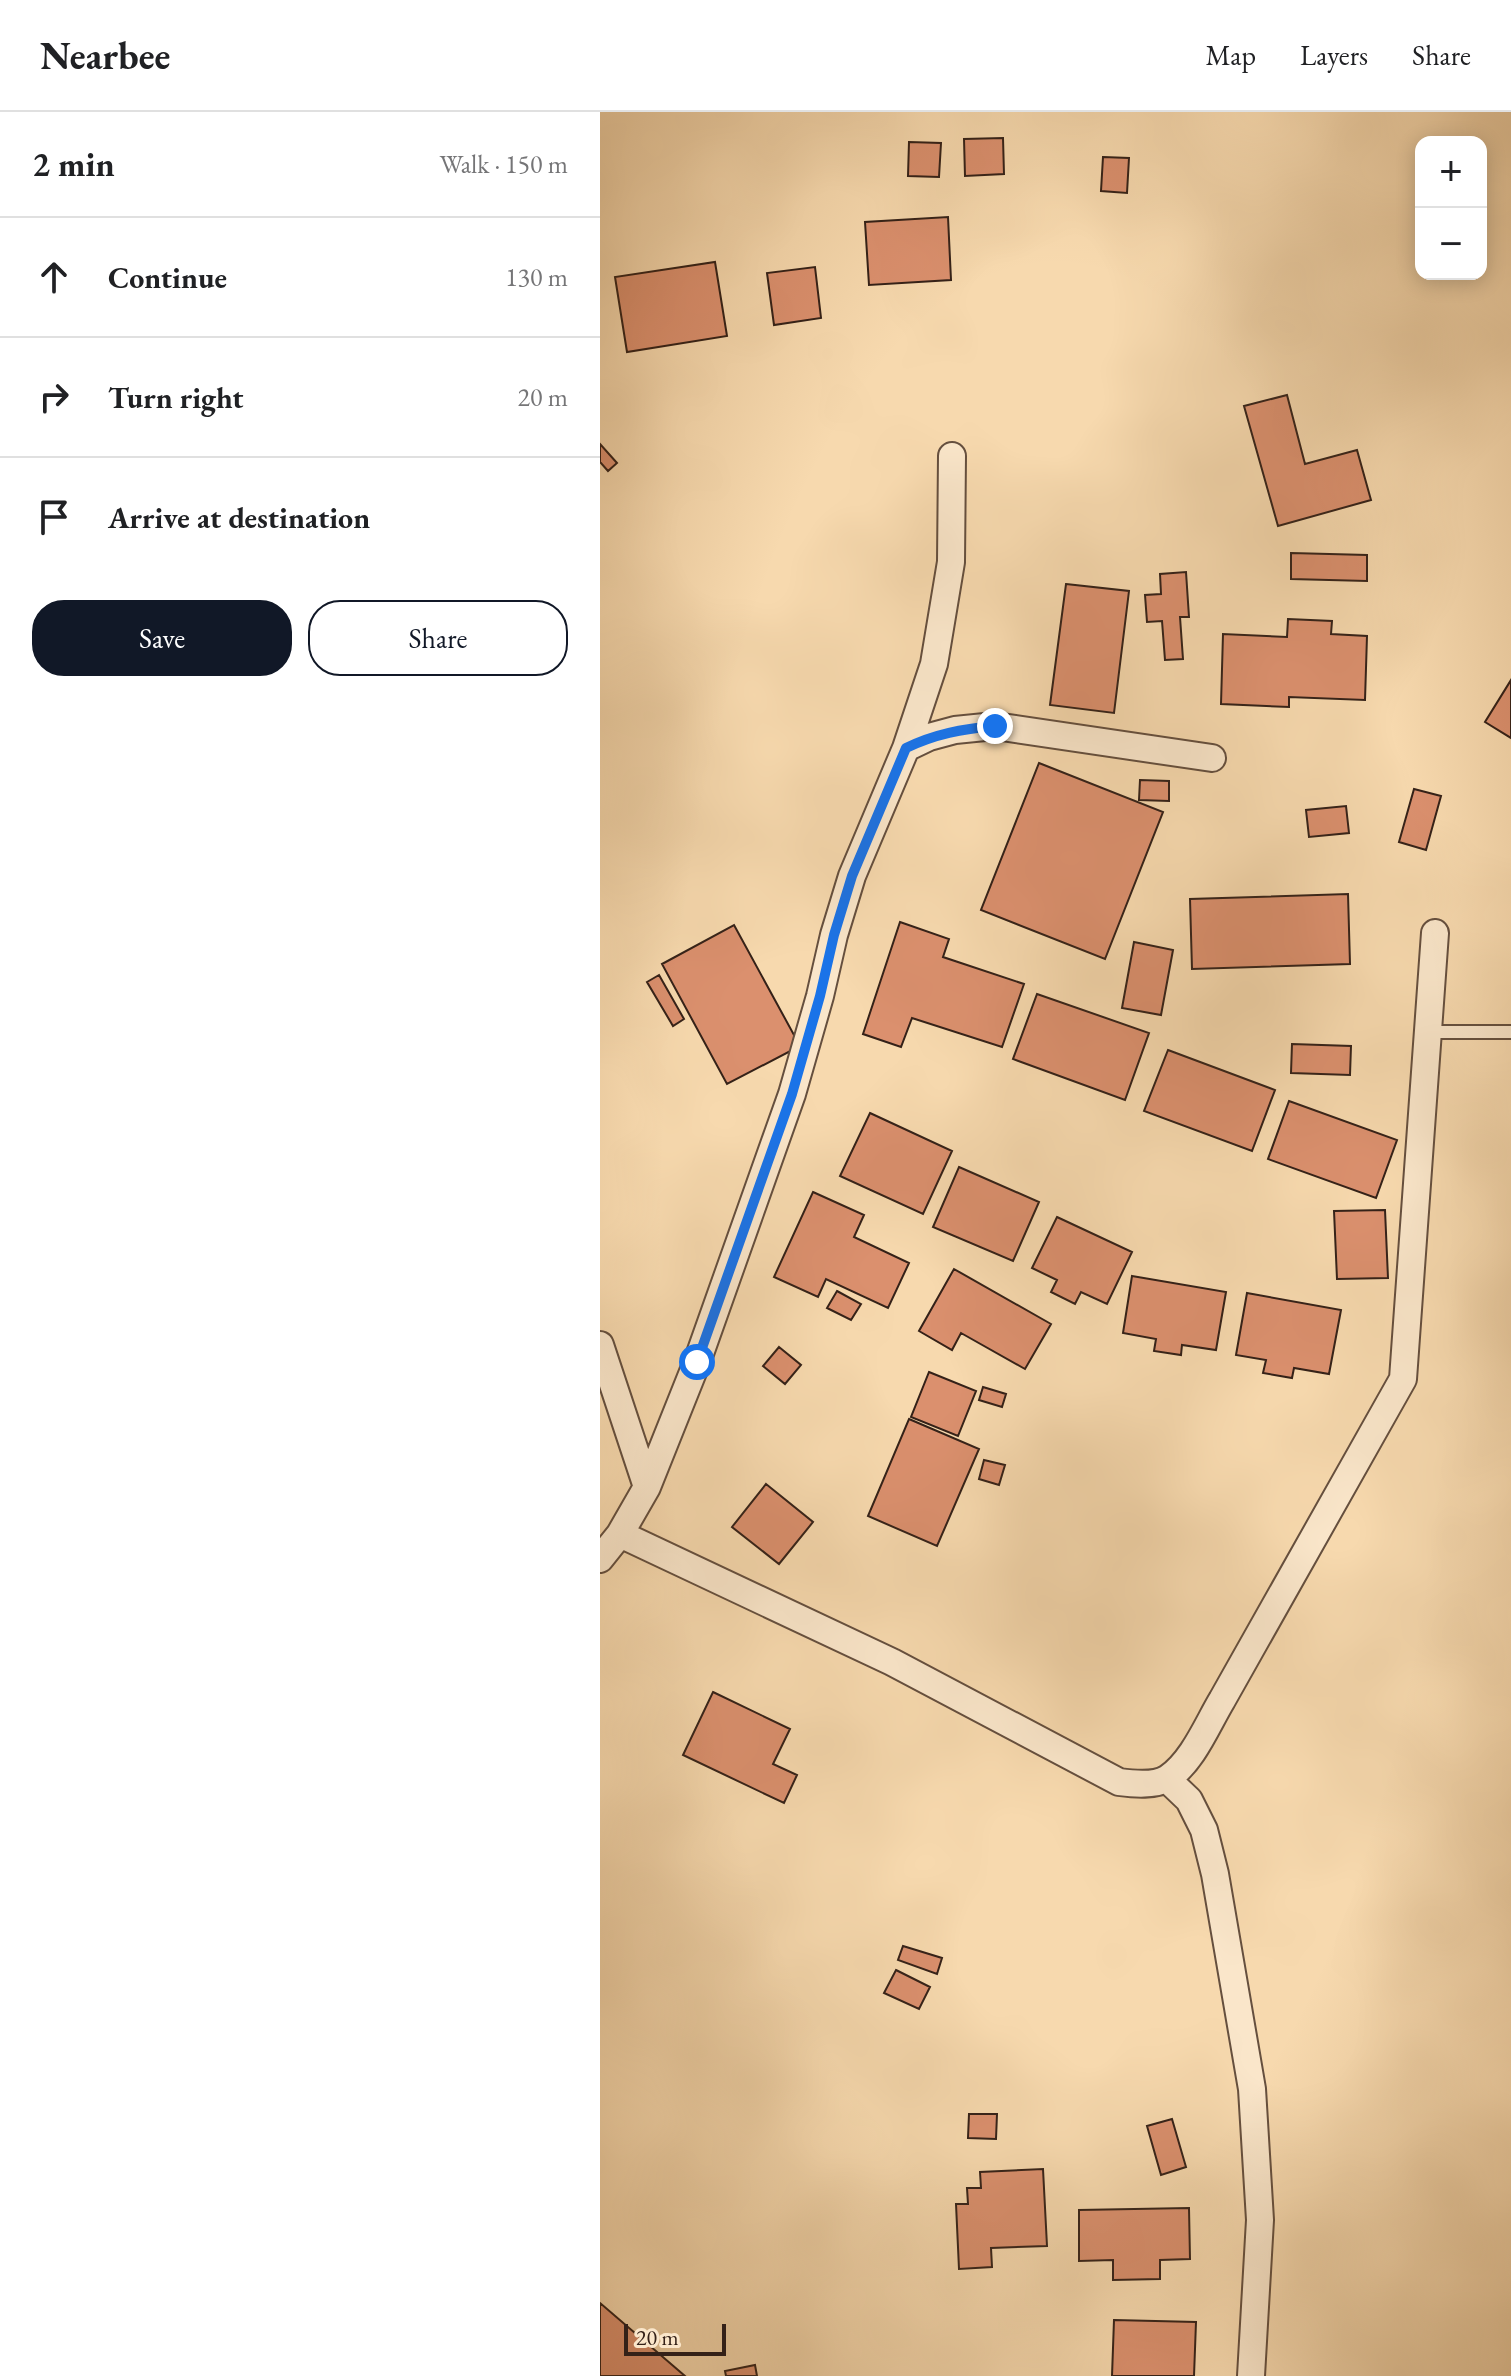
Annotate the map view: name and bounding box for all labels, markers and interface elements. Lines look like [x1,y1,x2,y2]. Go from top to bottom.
text: Nearbee [40,31,170,80]
text: Map [1206,37,1256,73]
text: Layers [1300,37,1368,73]
text: Share [1412,37,1471,73]
map controls [1415,136,1487,280]
button: + [1415,136,1487,208]
text: 2 min [32,142,115,186]
text: Walk · 150 m [440,147,568,181]
button: − [1415,208,1487,280]
icon: ahead [32,255,76,299]
text: Continue [108,258,227,297]
text: 130 m [505,260,568,294]
icon: right [32,375,76,419]
text: Turn right [108,378,244,417]
text: 20 m [518,380,568,414]
icon: arrive [32,495,76,539]
text: Arrive at destination [108,498,370,537]
button: Save [32,600,292,676]
button: Share [308,600,568,676]
route end [977,708,1013,744]
route start [679,1344,715,1380]
scale bar [624,2320,726,2356]
text: 20 m [636,2323,679,2352]

